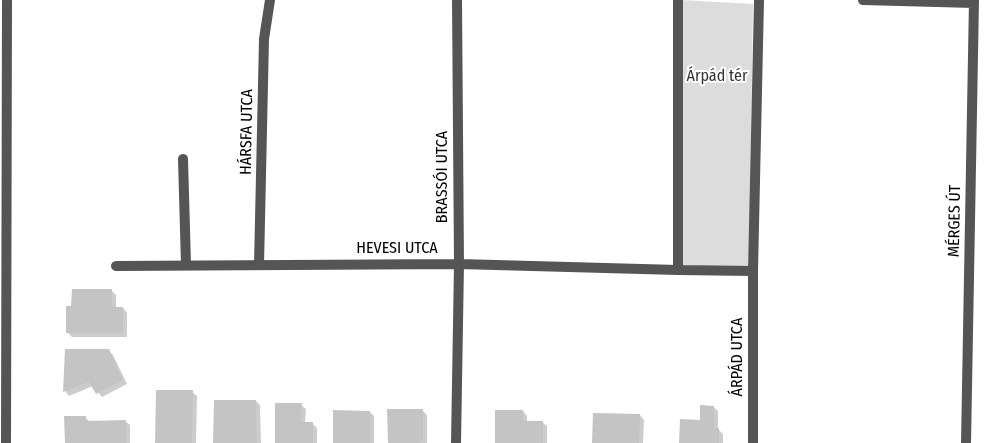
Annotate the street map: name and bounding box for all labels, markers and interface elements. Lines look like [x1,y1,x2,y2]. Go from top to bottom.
park label: Árpád tér [686,67,748,87]
street label: HÁRSFA UTCA [237,89,257,175]
street label: BRASSÓI UTCA [433,131,453,223]
street label: MÉRGES ÚT [945,185,965,257]
street label: HEVESI UTCA [356,239,438,259]
street label: ÁRPÁD UTCA [728,318,748,396]

